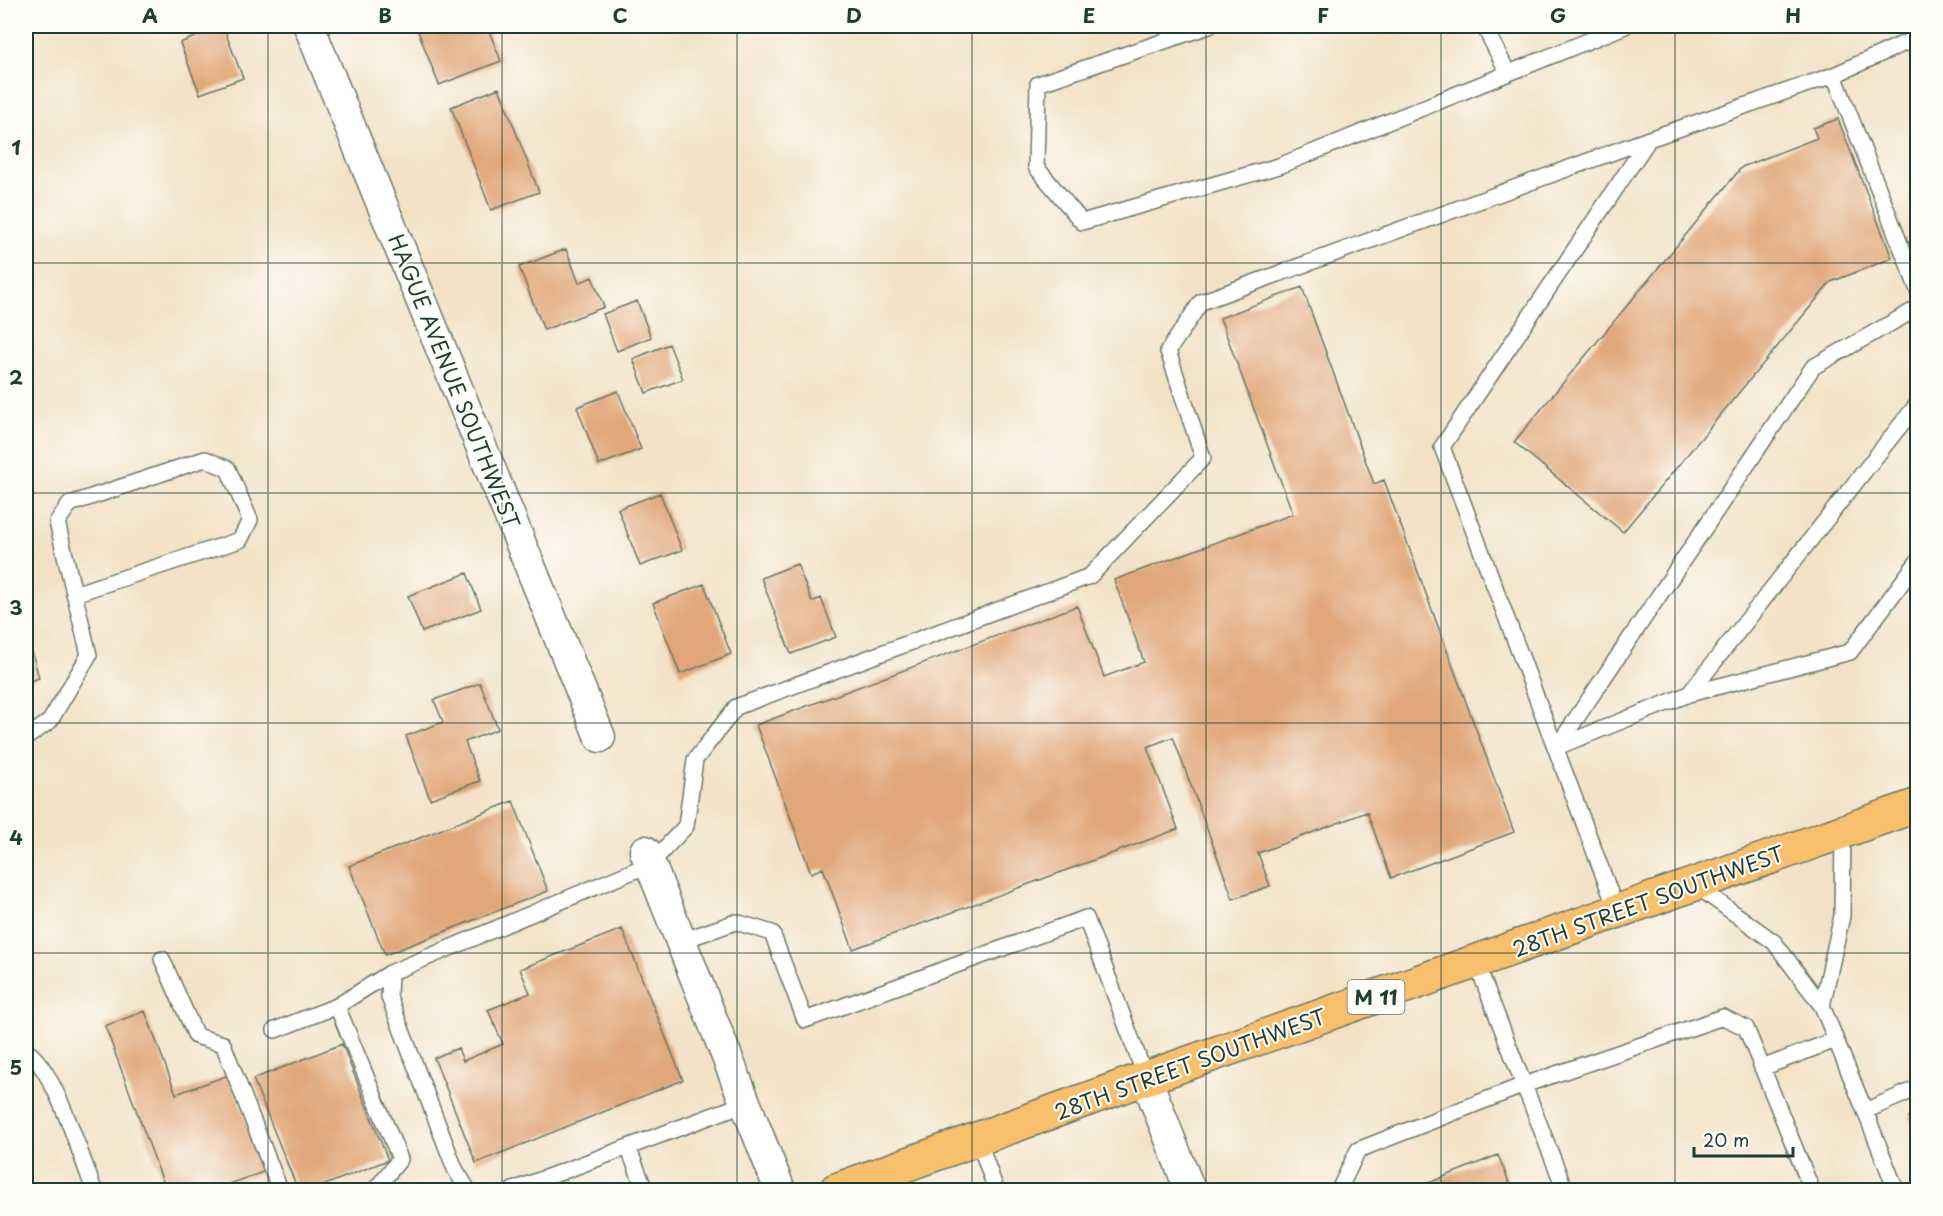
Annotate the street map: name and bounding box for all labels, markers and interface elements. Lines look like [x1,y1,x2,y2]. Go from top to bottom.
text: A [142,0,158,30]
text: B [378,0,392,30]
text: C [612,0,628,30]
text: D [846,0,862,30]
text: E [1083,0,1095,30]
text: F [1317,0,1329,30]
text: G [1550,0,1566,30]
text: H [1785,0,1801,30]
text: 1 [11,132,21,162]
street label: HAGUE AVENUE SOUTHWEST [381,229,529,534]
text: 2 [9,362,23,392]
text: 3 [9,592,23,622]
text: 4 [9,822,23,852]
street label: 28TH STREET SOUTHWEST [1508,836,1789,964]
road number: M 11 [1348,980,1404,1014]
street label: 28TH STREET SOUTHWEST [1050,999,1331,1127]
text: 5 [10,1052,22,1082]
scale bar [1694,1120,1793,1158]
text: 20 m [1703,1126,1749,1153]

